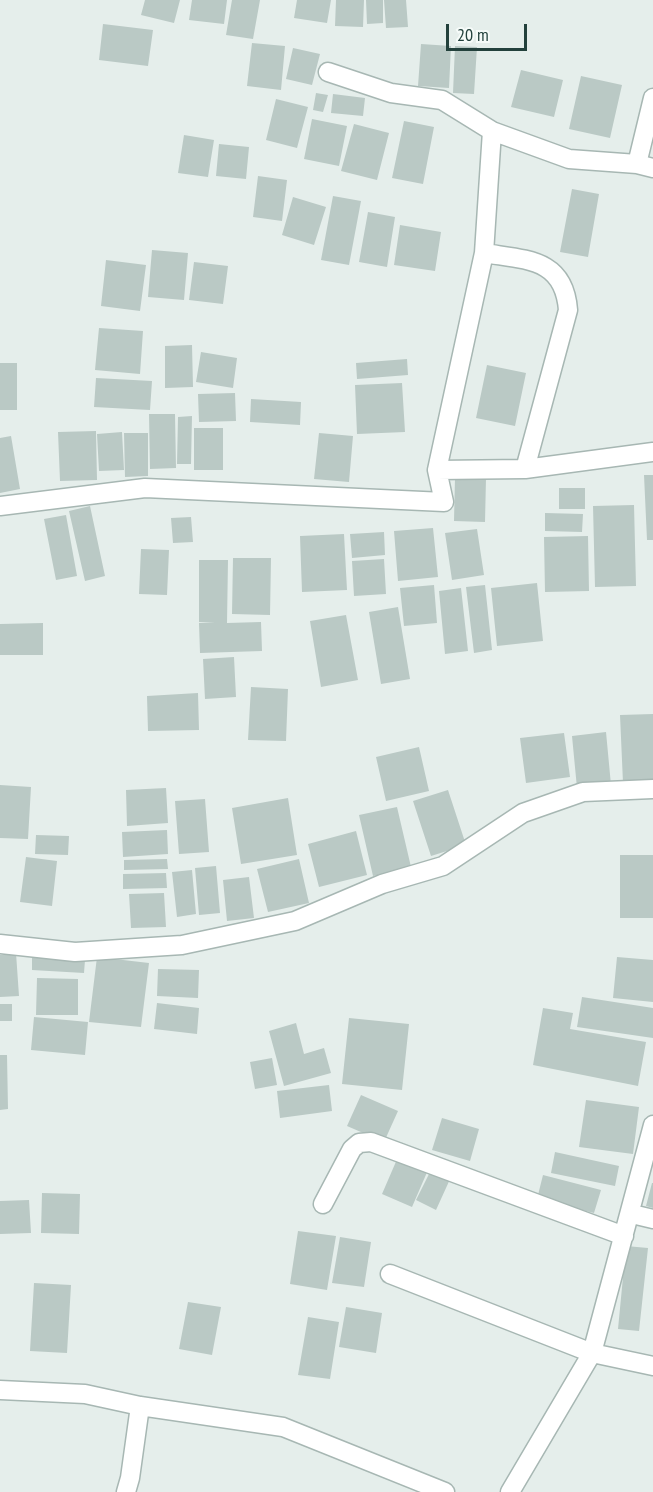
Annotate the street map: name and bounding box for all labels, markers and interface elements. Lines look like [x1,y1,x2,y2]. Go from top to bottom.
scale bar [449,12,530,50]
text: 20 m [457,23,489,46]

